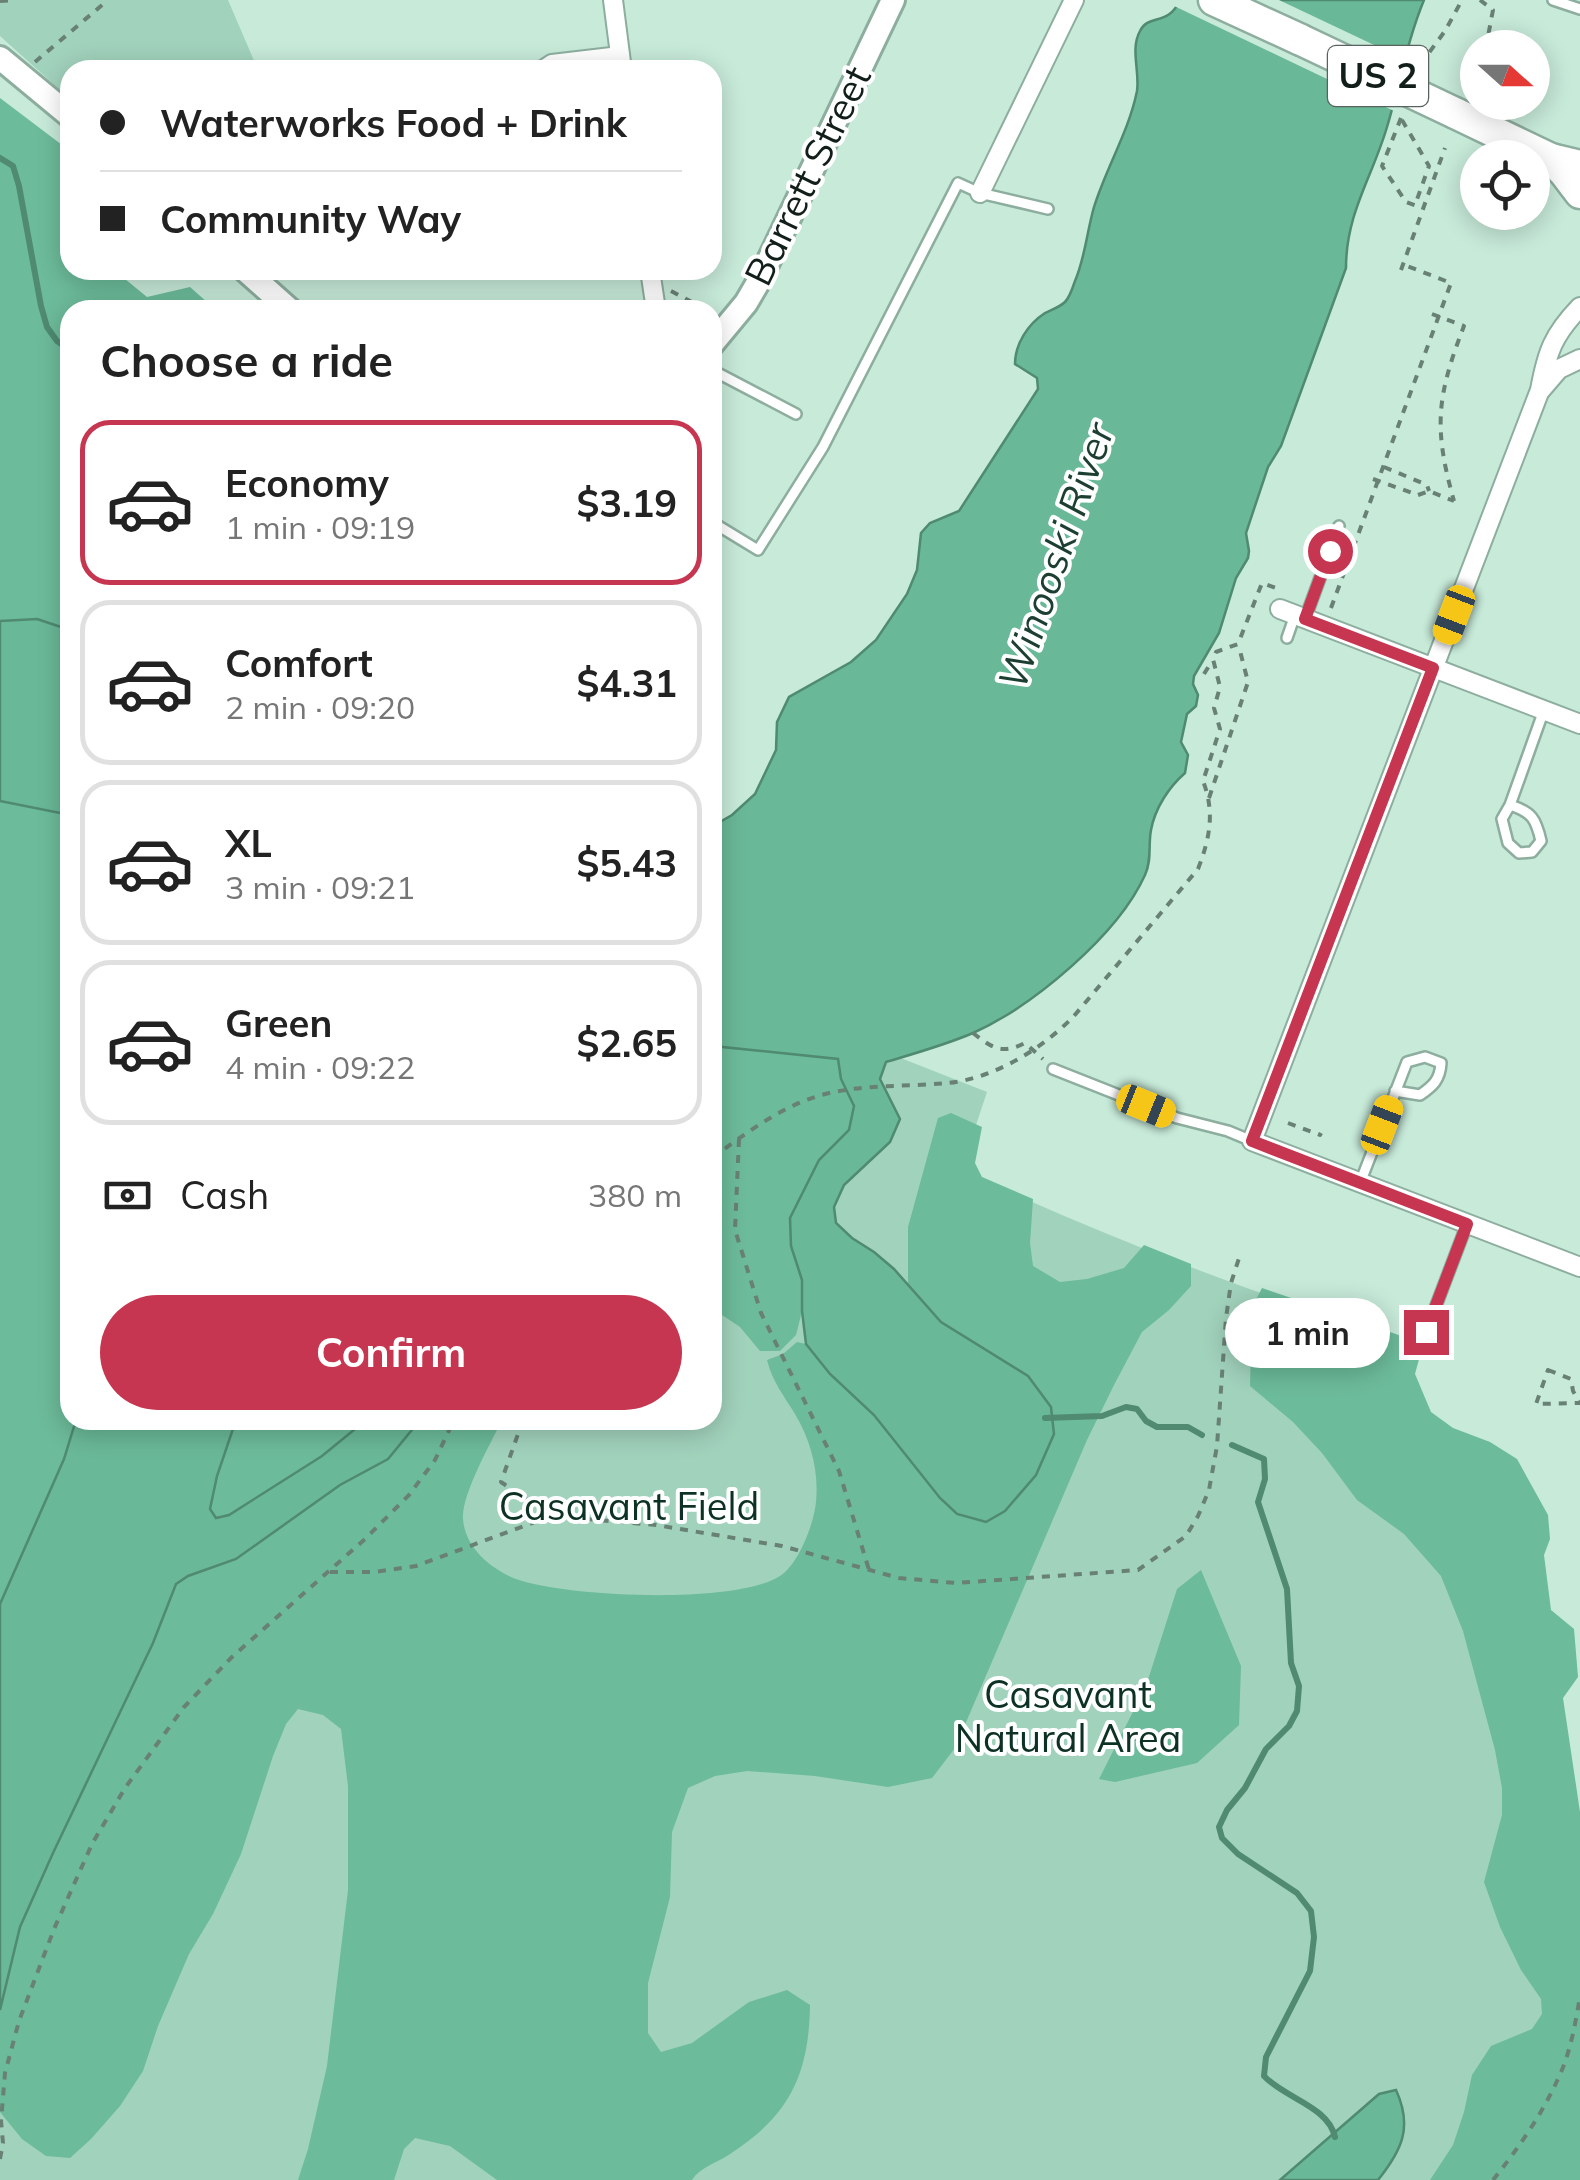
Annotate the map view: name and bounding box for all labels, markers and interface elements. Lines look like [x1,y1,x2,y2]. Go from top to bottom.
north arrow [1460,30,1550,120]
map controls [1460,30,1550,230]
road number: US 2 [1328,46,1428,106]
street label: Barrett Street [733,58,881,293]
text: Waterworks Food + Drink [160,99,627,147]
button: locate [1460,140,1550,230]
text: Community Way [160,195,461,243]
text: Choose a ride [100,332,393,388]
water label: Winooski River [986,415,1124,695]
icon: car [105,458,195,548]
text: Economy [225,459,389,507]
text: $3.19 [576,479,677,527]
text: 1 min · 09:19 [225,507,415,547]
route start [1308,529,1353,574]
car [1429,582,1479,648]
icon: car [105,638,195,728]
text: Comfort [225,639,373,687]
text: $4.31 [576,659,677,707]
text: 2 min · 09:20 [225,687,415,727]
icon: car [105,818,195,908]
text: XL [225,819,272,867]
text: $5.43 [576,839,677,887]
text: 3 min · 09:21 [225,867,415,907]
icon: car [105,998,195,1088]
text: Green [225,999,332,1047]
text: $2.65 [576,1019,677,1067]
text: 4 min · 09:22 [225,1047,415,1087]
car [1113,1081,1179,1131]
car [1357,1092,1407,1158]
icon: cash [100,1168,155,1223]
text: Cash [180,1171,269,1219]
text: 380 m [588,1175,682,1215]
button: Confirm [100,1295,682,1410]
callout: 1 min [1226,1297,1391,1367]
route end [1404,1310,1449,1355]
text: 1 min [1265,1313,1350,1353]
park label: Casavant Field [499,1482,759,1530]
park label: Casavant Natural Area [955,1670,1181,1762]

